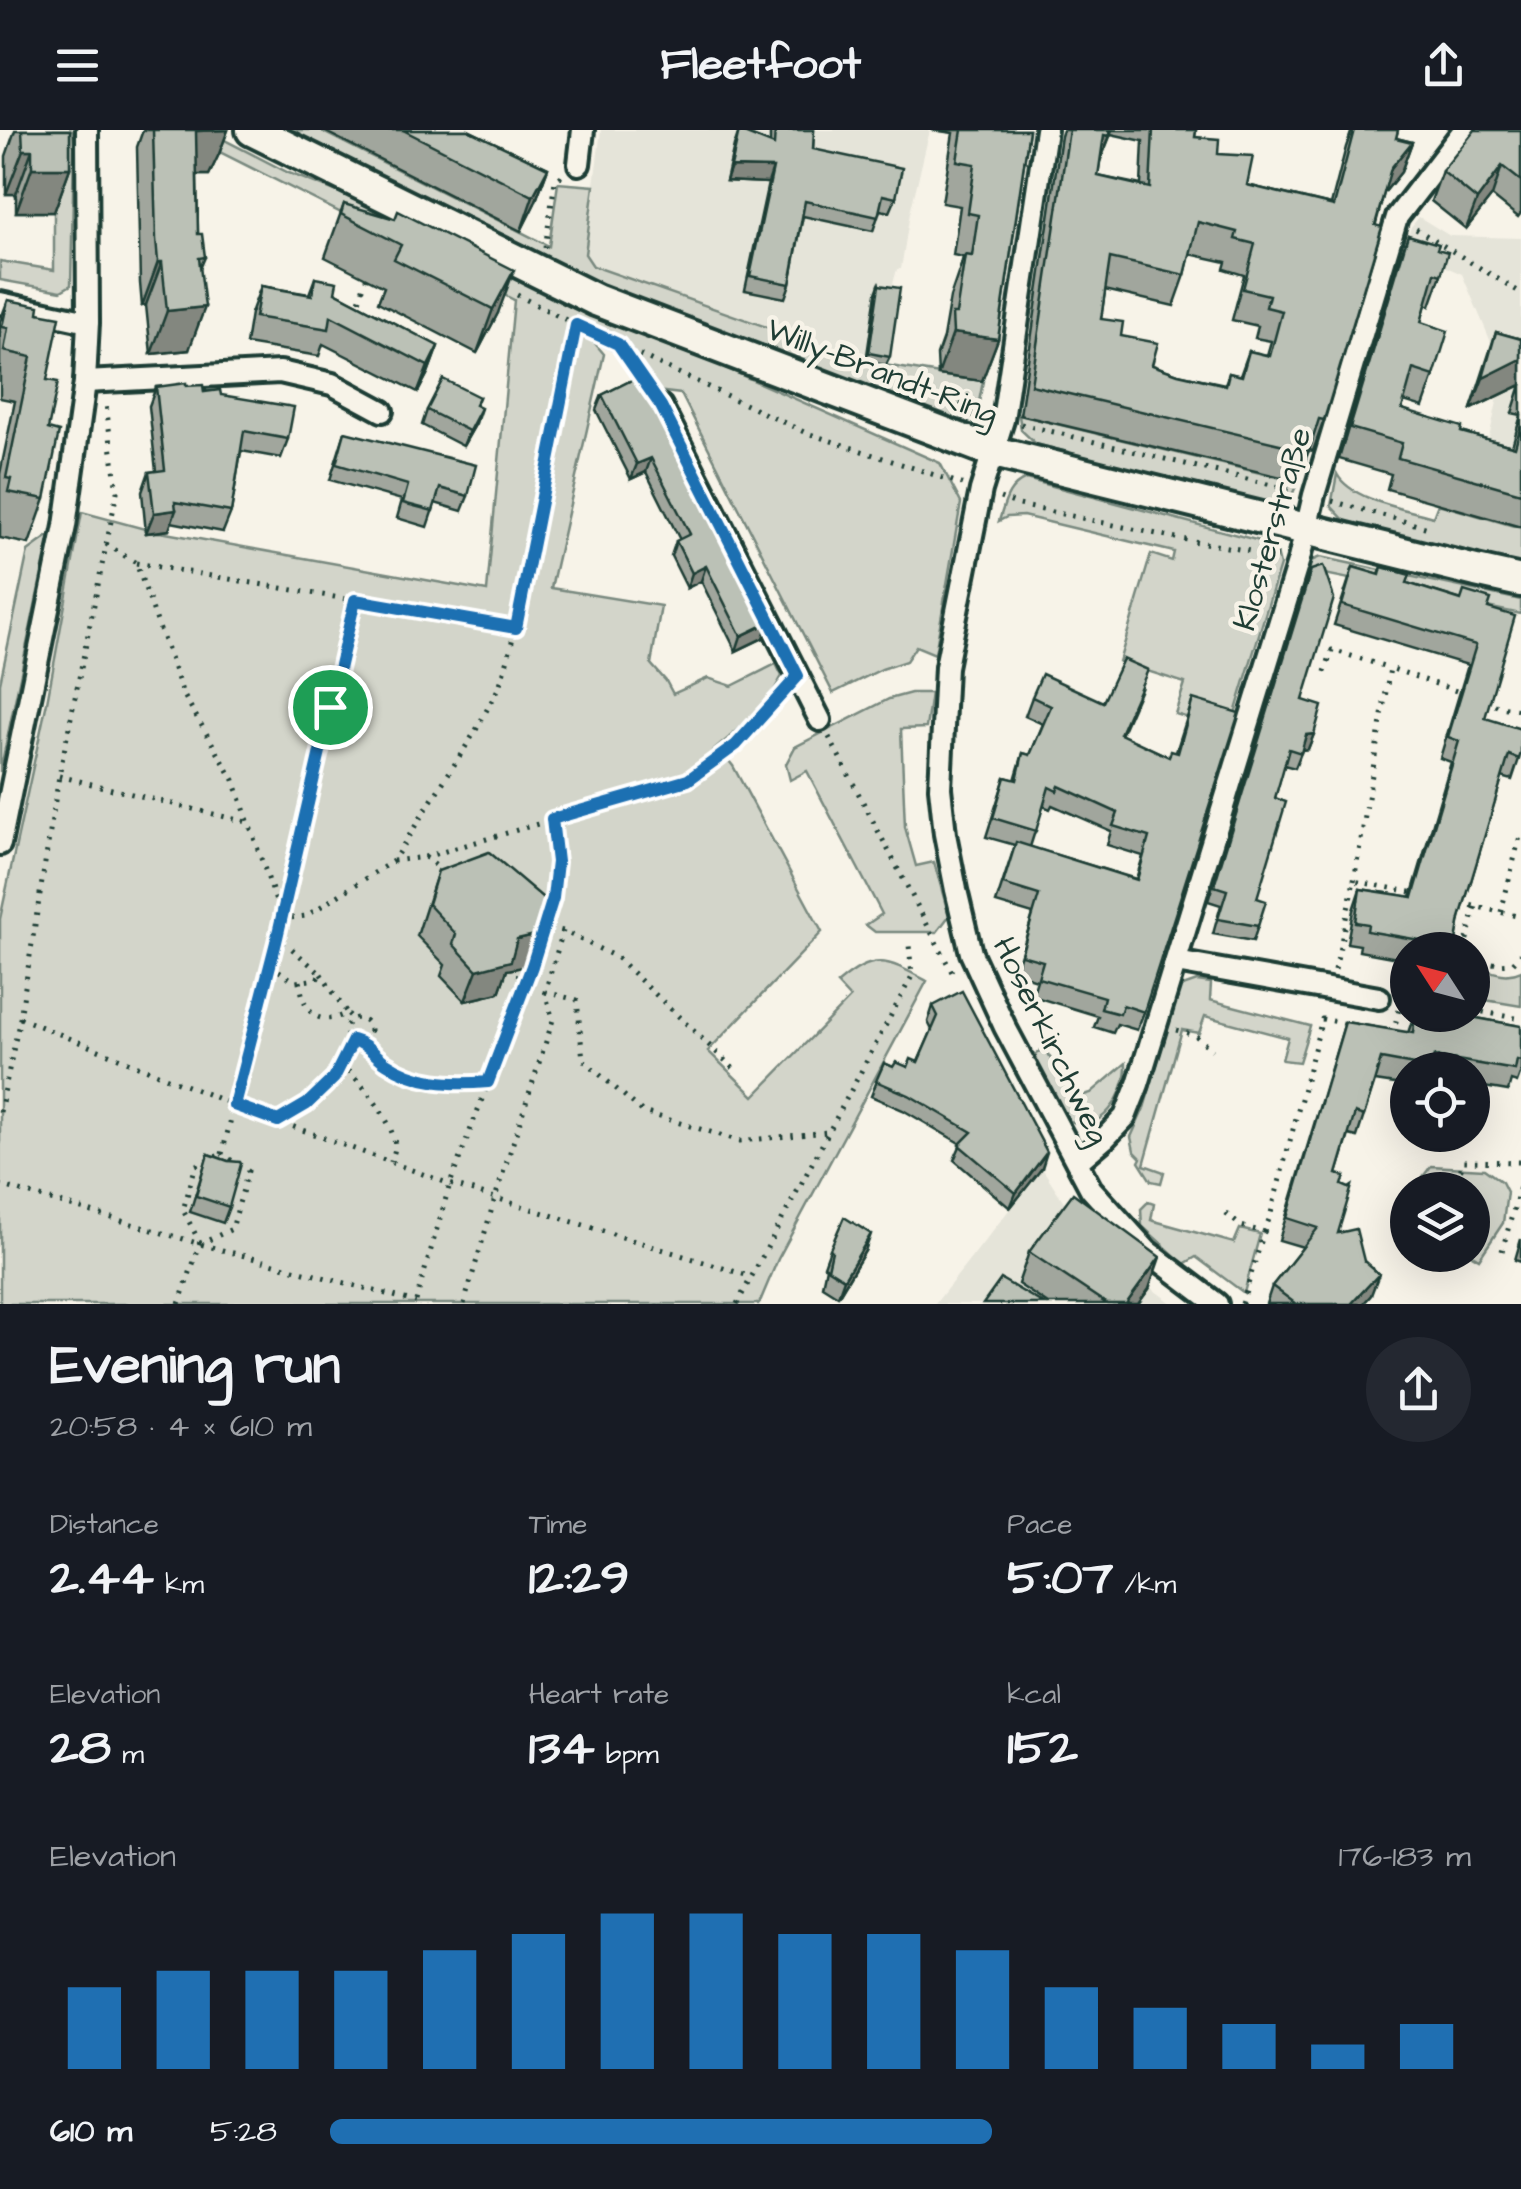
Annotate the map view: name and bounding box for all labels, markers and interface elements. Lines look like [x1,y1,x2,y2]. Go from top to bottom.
text: Fleetfoot [660,34,861,96]
icon: menu [50,38,105,93]
icon: share [1416,38,1471,93]
street label: Willy-Brandt-Ring [760,307,1004,437]
street label: Klosterstraße [1223,422,1323,636]
pin [288,665,373,750]
icon: arrive [303,680,358,735]
street label: Hoserkirchweg [981,929,1121,1153]
north arrow [1390,932,1490,1032]
map controls [1390,932,1490,1272]
button: locate [1390,1052,1490,1152]
button: layers [1390,1172,1490,1272]
text: Evening run [50,1328,340,1404]
button: share [1366,1337,1471,1442]
text: 20:58 · 4 × 610 m [50,1404,312,1449]
text: Distance [50,1505,159,1544]
text: Time [529,1505,587,1544]
text: Pace [1007,1505,1072,1544]
text: 2.44 [50,1544,154,1613]
text: 12:29 [529,1544,629,1613]
text: 5:07 [1007,1544,1113,1613]
text: km [154,1565,204,1604]
text: /km [1113,1565,1176,1604]
text: Elevation [50,1675,160,1714]
text: Heart rate [529,1675,669,1714]
text: kcal [1007,1675,1061,1714]
text: 28 [50,1714,111,1783]
text: 134 [529,1714,595,1783]
text: 152 [1007,1714,1078,1783]
text: m [111,1735,144,1774]
text: bpm [595,1735,659,1774]
text: Elevation [50,1834,176,1879]
text: 176–183 m [1338,1834,1471,1879]
text: 610 m [50,2109,132,2154]
text: 5:28 [210,2109,277,2154]

